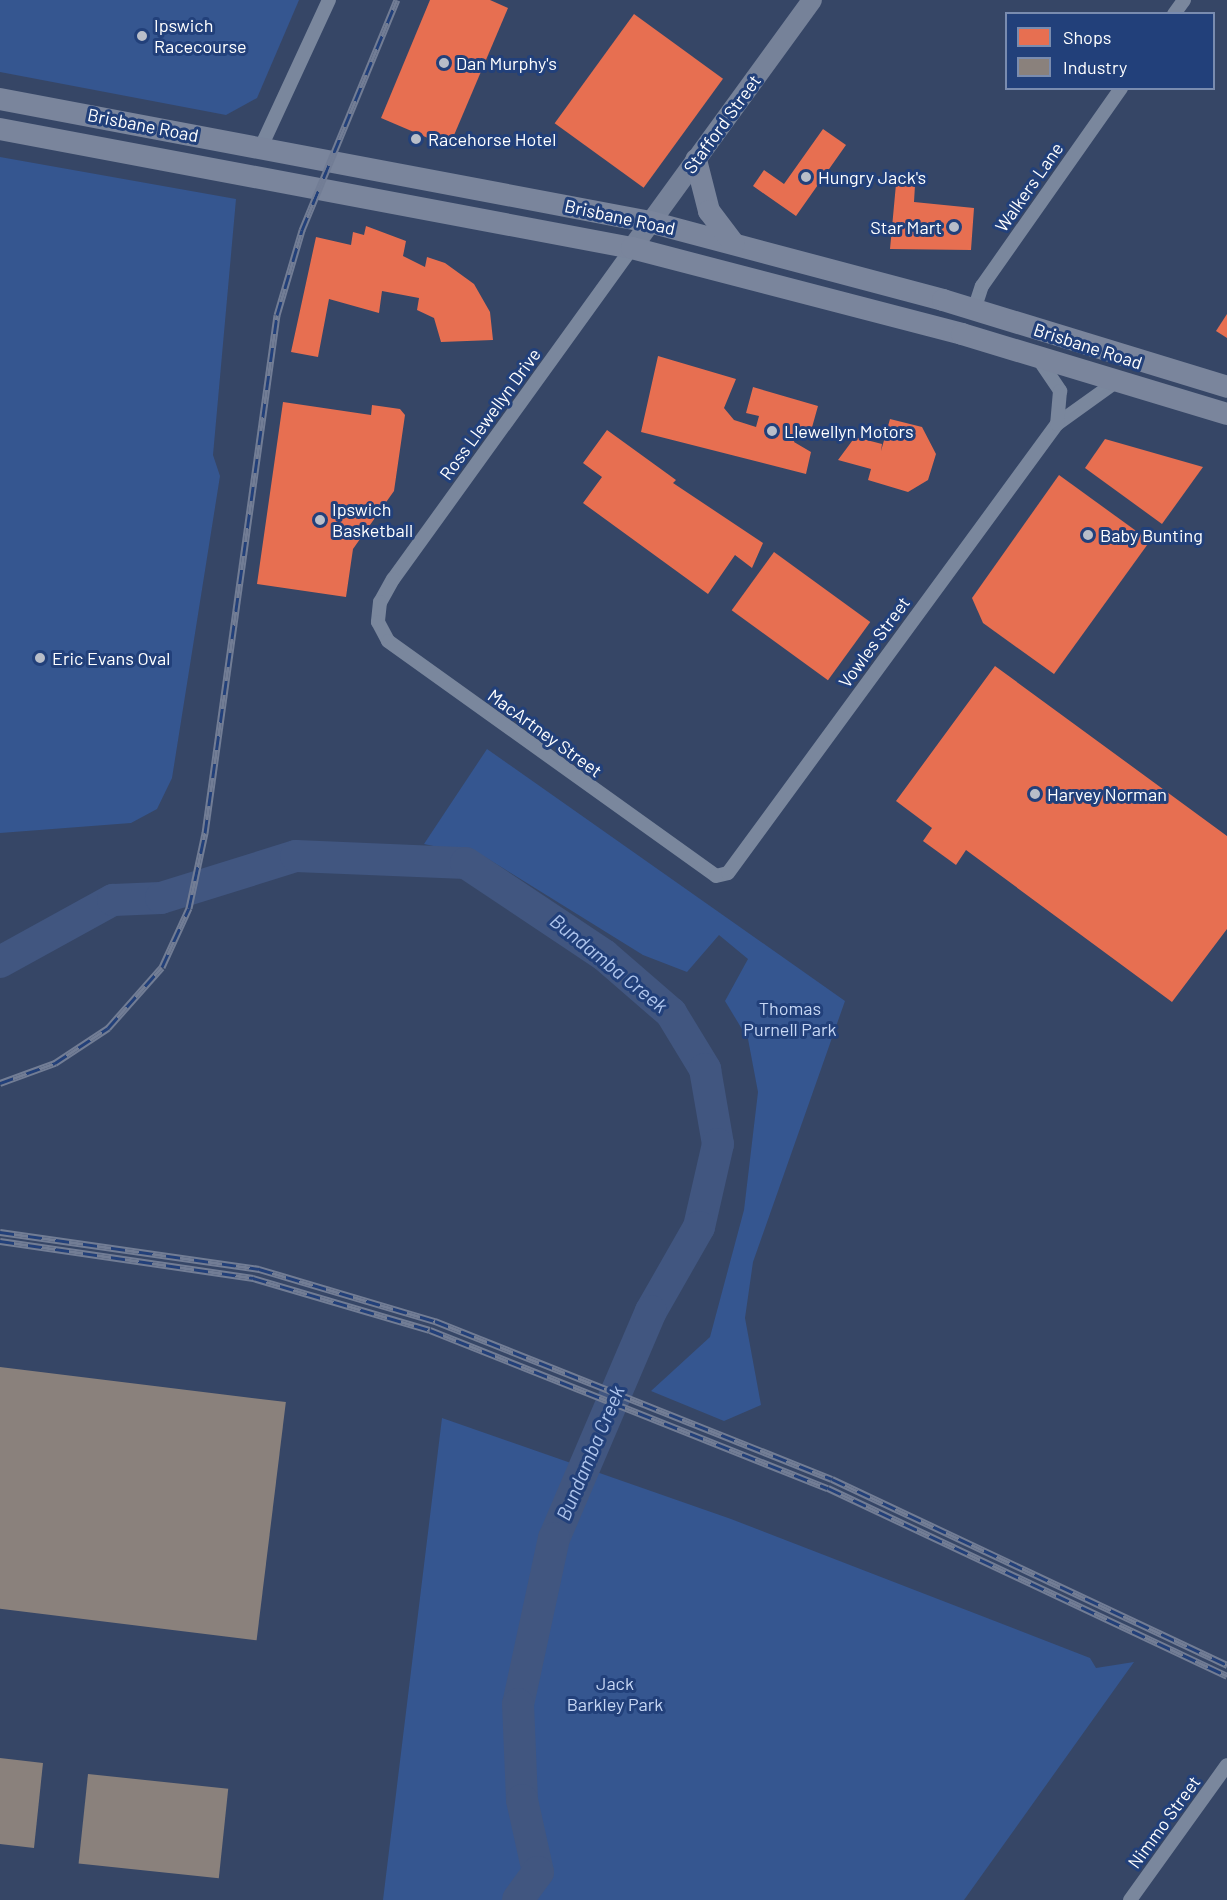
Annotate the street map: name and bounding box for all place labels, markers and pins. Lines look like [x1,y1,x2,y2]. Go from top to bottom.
place label: Ipswich Racecourse [154,15,247,57]
marker: Ipswich Racecourse [135,29,149,43]
place label: Dan Murphy's [456,52,557,74]
marker: Dan Murphy's [437,56,451,70]
place label: Racehorse Hotel [428,128,556,150]
marker: Racehorse Hotel [409,132,423,146]
place label: Hungry Jack's [818,166,926,188]
marker: Hungry Jack's [799,170,813,184]
place label: Star Mart [870,216,942,238]
marker: Star Mart [947,220,961,234]
place label: Llewellyn Motors [784,420,914,442]
marker: Llewellyn Motors [765,424,779,438]
place label: Ipswich Basketball [332,499,413,542]
marker: Ipswich Basketball [313,513,327,527]
place label: Baby Bunting [1100,524,1203,546]
marker: Baby Bunting [1081,528,1095,542]
place label: Eric Evans Oval [52,647,170,669]
marker: Eric Evans Oval [33,651,47,665]
place label: Harvey Norman [1047,783,1167,805]
marker: Harvey Norman [1028,787,1042,801]

